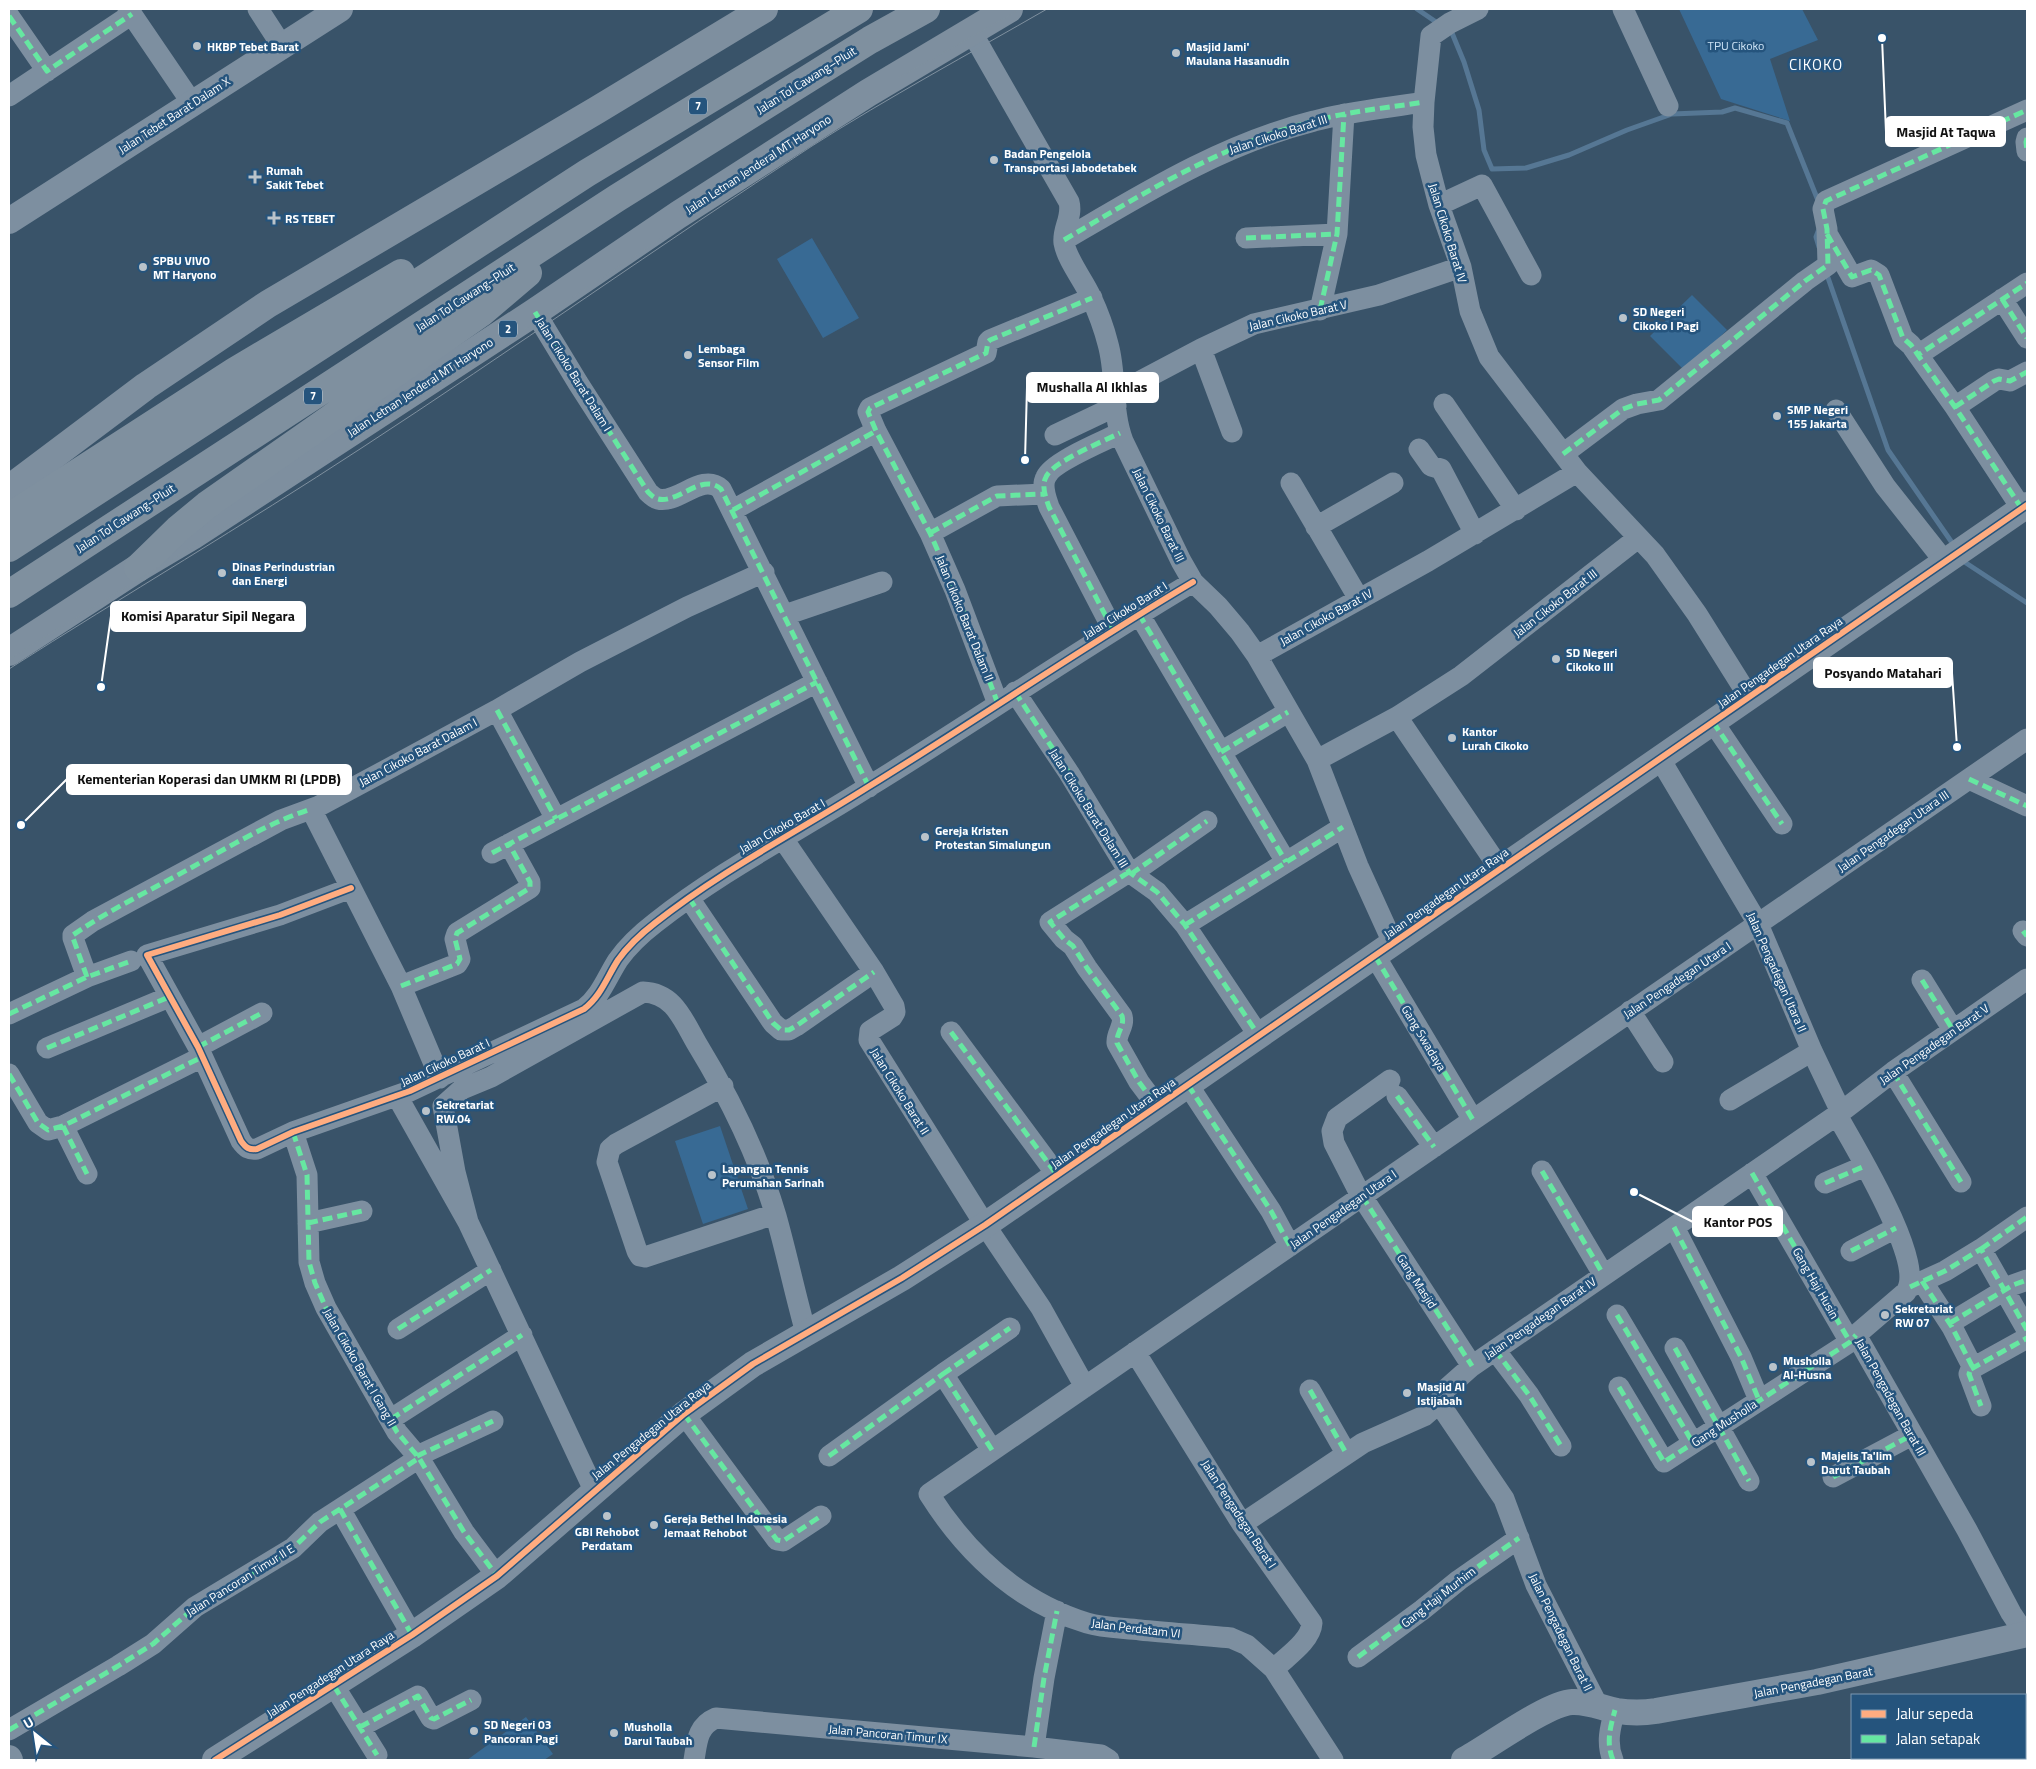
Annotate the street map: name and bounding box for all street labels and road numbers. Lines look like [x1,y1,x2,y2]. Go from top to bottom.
street label: Jalan Tol Cawang–Pluit [752,41,861,119]
street label: Jalan Tebet Barat Dalam X [114,71,234,158]
road number: 7 [689,98,707,114]
street label: Jalan Cikoko Barat III [1226,109,1330,159]
street label: Jalan Letnan Jenderal MT Haryono [681,110,835,218]
street label: Jalan Cikoko Barat IV [1424,181,1472,285]
street label: Jalan Tol Cawang–Pluit [412,257,519,336]
street label: Jalan Cikoko Barat V [1247,294,1349,336]
street label: Jalan Cikoko Barat Dalam I [531,313,617,435]
road number: 2 [499,320,517,338]
street label: Jalan Letnan Jenderal MT Haryono [343,333,497,441]
road number: 7 [304,388,322,404]
street label: Jalan Cikoko Barat III [1128,465,1190,565]
street label: Jalan Tol Cawang–Pluit [72,478,179,557]
street label: Jalan Cikoko Barat Dalam II [931,552,999,684]
street label: Jalan Cikoko Barat III [1509,564,1601,642]
street label: Jalan Cikoko Barat I [1079,576,1171,644]
street label: Jalan Cikoko Barat IV [1276,584,1376,650]
street label: Jalan Pengadegan Utara Raya [1714,612,1846,712]
street label: Jalan Cikoko Barat Dalam I [355,713,481,791]
street label: Jalan Cikoko Barat Dalam III [1045,745,1133,871]
street label: Jalan Pengadegan Utara III [1833,785,1953,877]
street label: Jalan Cikoko Barat I [736,794,828,858]
street label: Jalan Pengadegan Utara Raya [1380,843,1512,943]
street label: Jalan Pengadegan Utara II [1742,909,1812,1035]
street label: Jalan Pengadegan Utara I [1619,937,1735,1023]
street label: Jalan Pengadegan Barat V [1875,999,1993,1089]
street label: Gang Swadaya [1397,1001,1451,1075]
street label: Jalan Cikoko Barat I [397,1033,493,1091]
street label: Jalan Cikoko Barat II [866,1044,934,1138]
street label: Jalan Pengadegan Utara Raya [1047,1073,1179,1173]
street label: Jalan Pengadegan Utara I [1286,1165,1400,1253]
street label: Gang Haji Husin [1788,1244,1844,1322]
street label: Gang Masjid [1392,1250,1442,1312]
street label: Jalan Pengadegan Barat IV [1480,1272,1600,1364]
street label: Jalan Cikoko Barat I Gang II [318,1304,402,1430]
street label: Jalan Pengadegan Barat III [1851,1335,1931,1459]
street label: Jalan Pengadegan Utara Raya [587,1376,715,1484]
street label: Gang Musholla [1687,1395,1761,1451]
street label: Jalan Pengadegan Barat I [1197,1456,1281,1572]
street label: Jalan Pancoran Timur II E [182,1539,298,1621]
street label: Gang Haji Murhim [1397,1562,1479,1632]
street label: Jalan Pengadegan Barat II [1524,1570,1598,1694]
street label: Jalan Perdatam VI [1090,1613,1182,1643]
street label: Jalan Pengadegan Utara Raya [263,1626,397,1722]
street label: Jalan Pengadegan Barat [1752,1661,1875,1703]
street label: Jalan Pancoran Timur IX [828,1719,949,1749]

